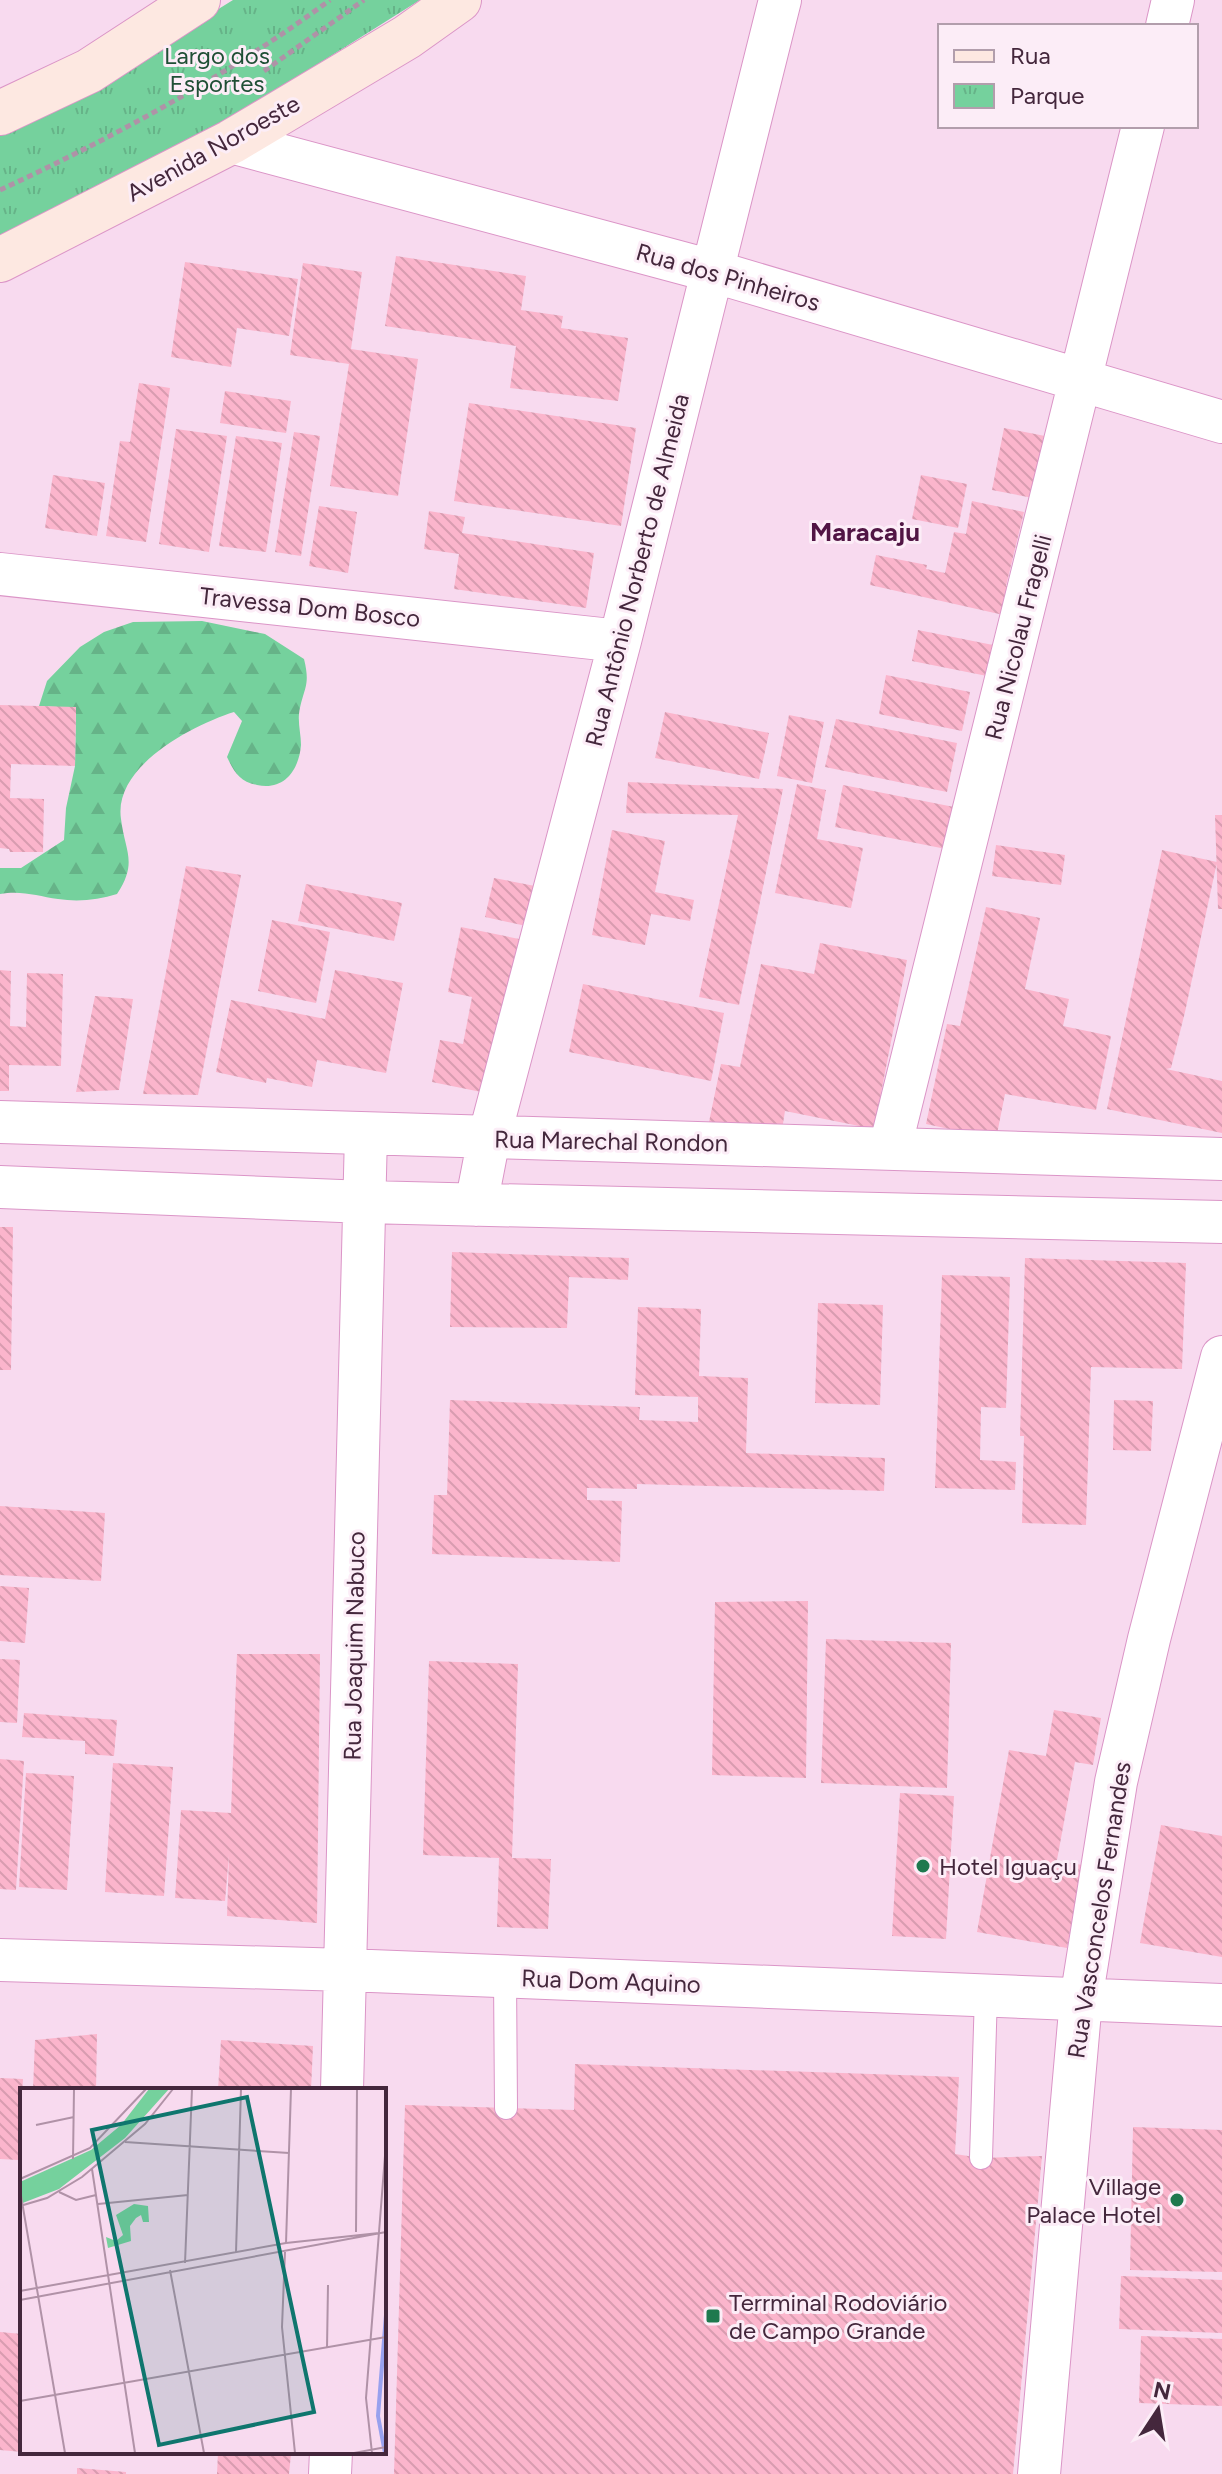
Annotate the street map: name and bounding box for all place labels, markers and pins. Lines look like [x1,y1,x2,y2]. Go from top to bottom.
place label: Hotel Iguaçu [939,1852,1077,1881]
marker: Hotel Iguaçu [914,1857,932,1875]
place label: Village Palace Hotel [1026,2172,1161,2229]
marker: Village Palace Hotel [1168,2191,1186,2209]
place label: Terrminal Rodoviário de Campo Grande [729,2288,947,2345]
marker: Terrminal Rodoviário de Campo Grande [704,2307,722,2325]

